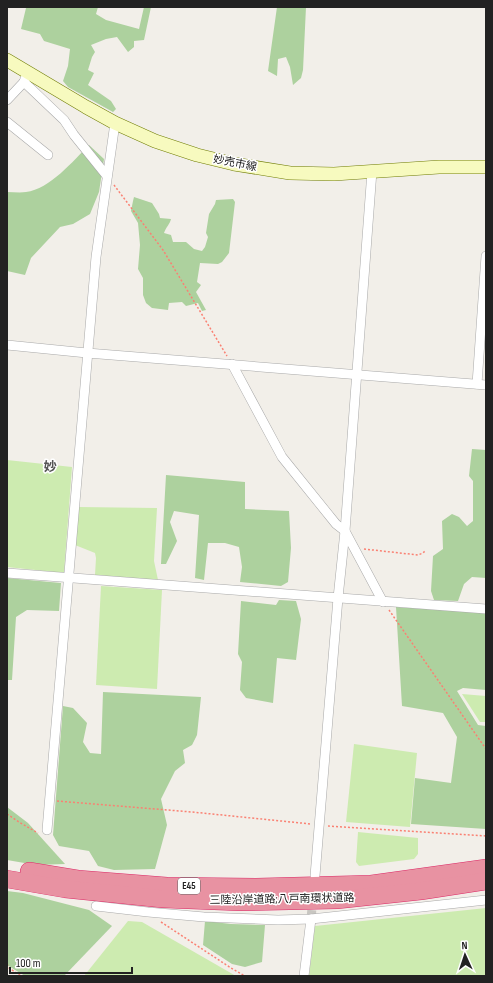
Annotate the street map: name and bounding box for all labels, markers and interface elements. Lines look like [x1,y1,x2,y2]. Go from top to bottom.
street label: 妙売市線 [212,152,258,174]
district label: 妙 [43,459,57,475]
road number: E45 [178,878,200,894]
street label: 三陸沿岸道路;八戸南環状道路 [209,891,355,907]
north arrow [445,935,485,975]
text: N [461,939,468,952]
scale bar [10,949,132,975]
text: 100 m [16,956,41,971]

